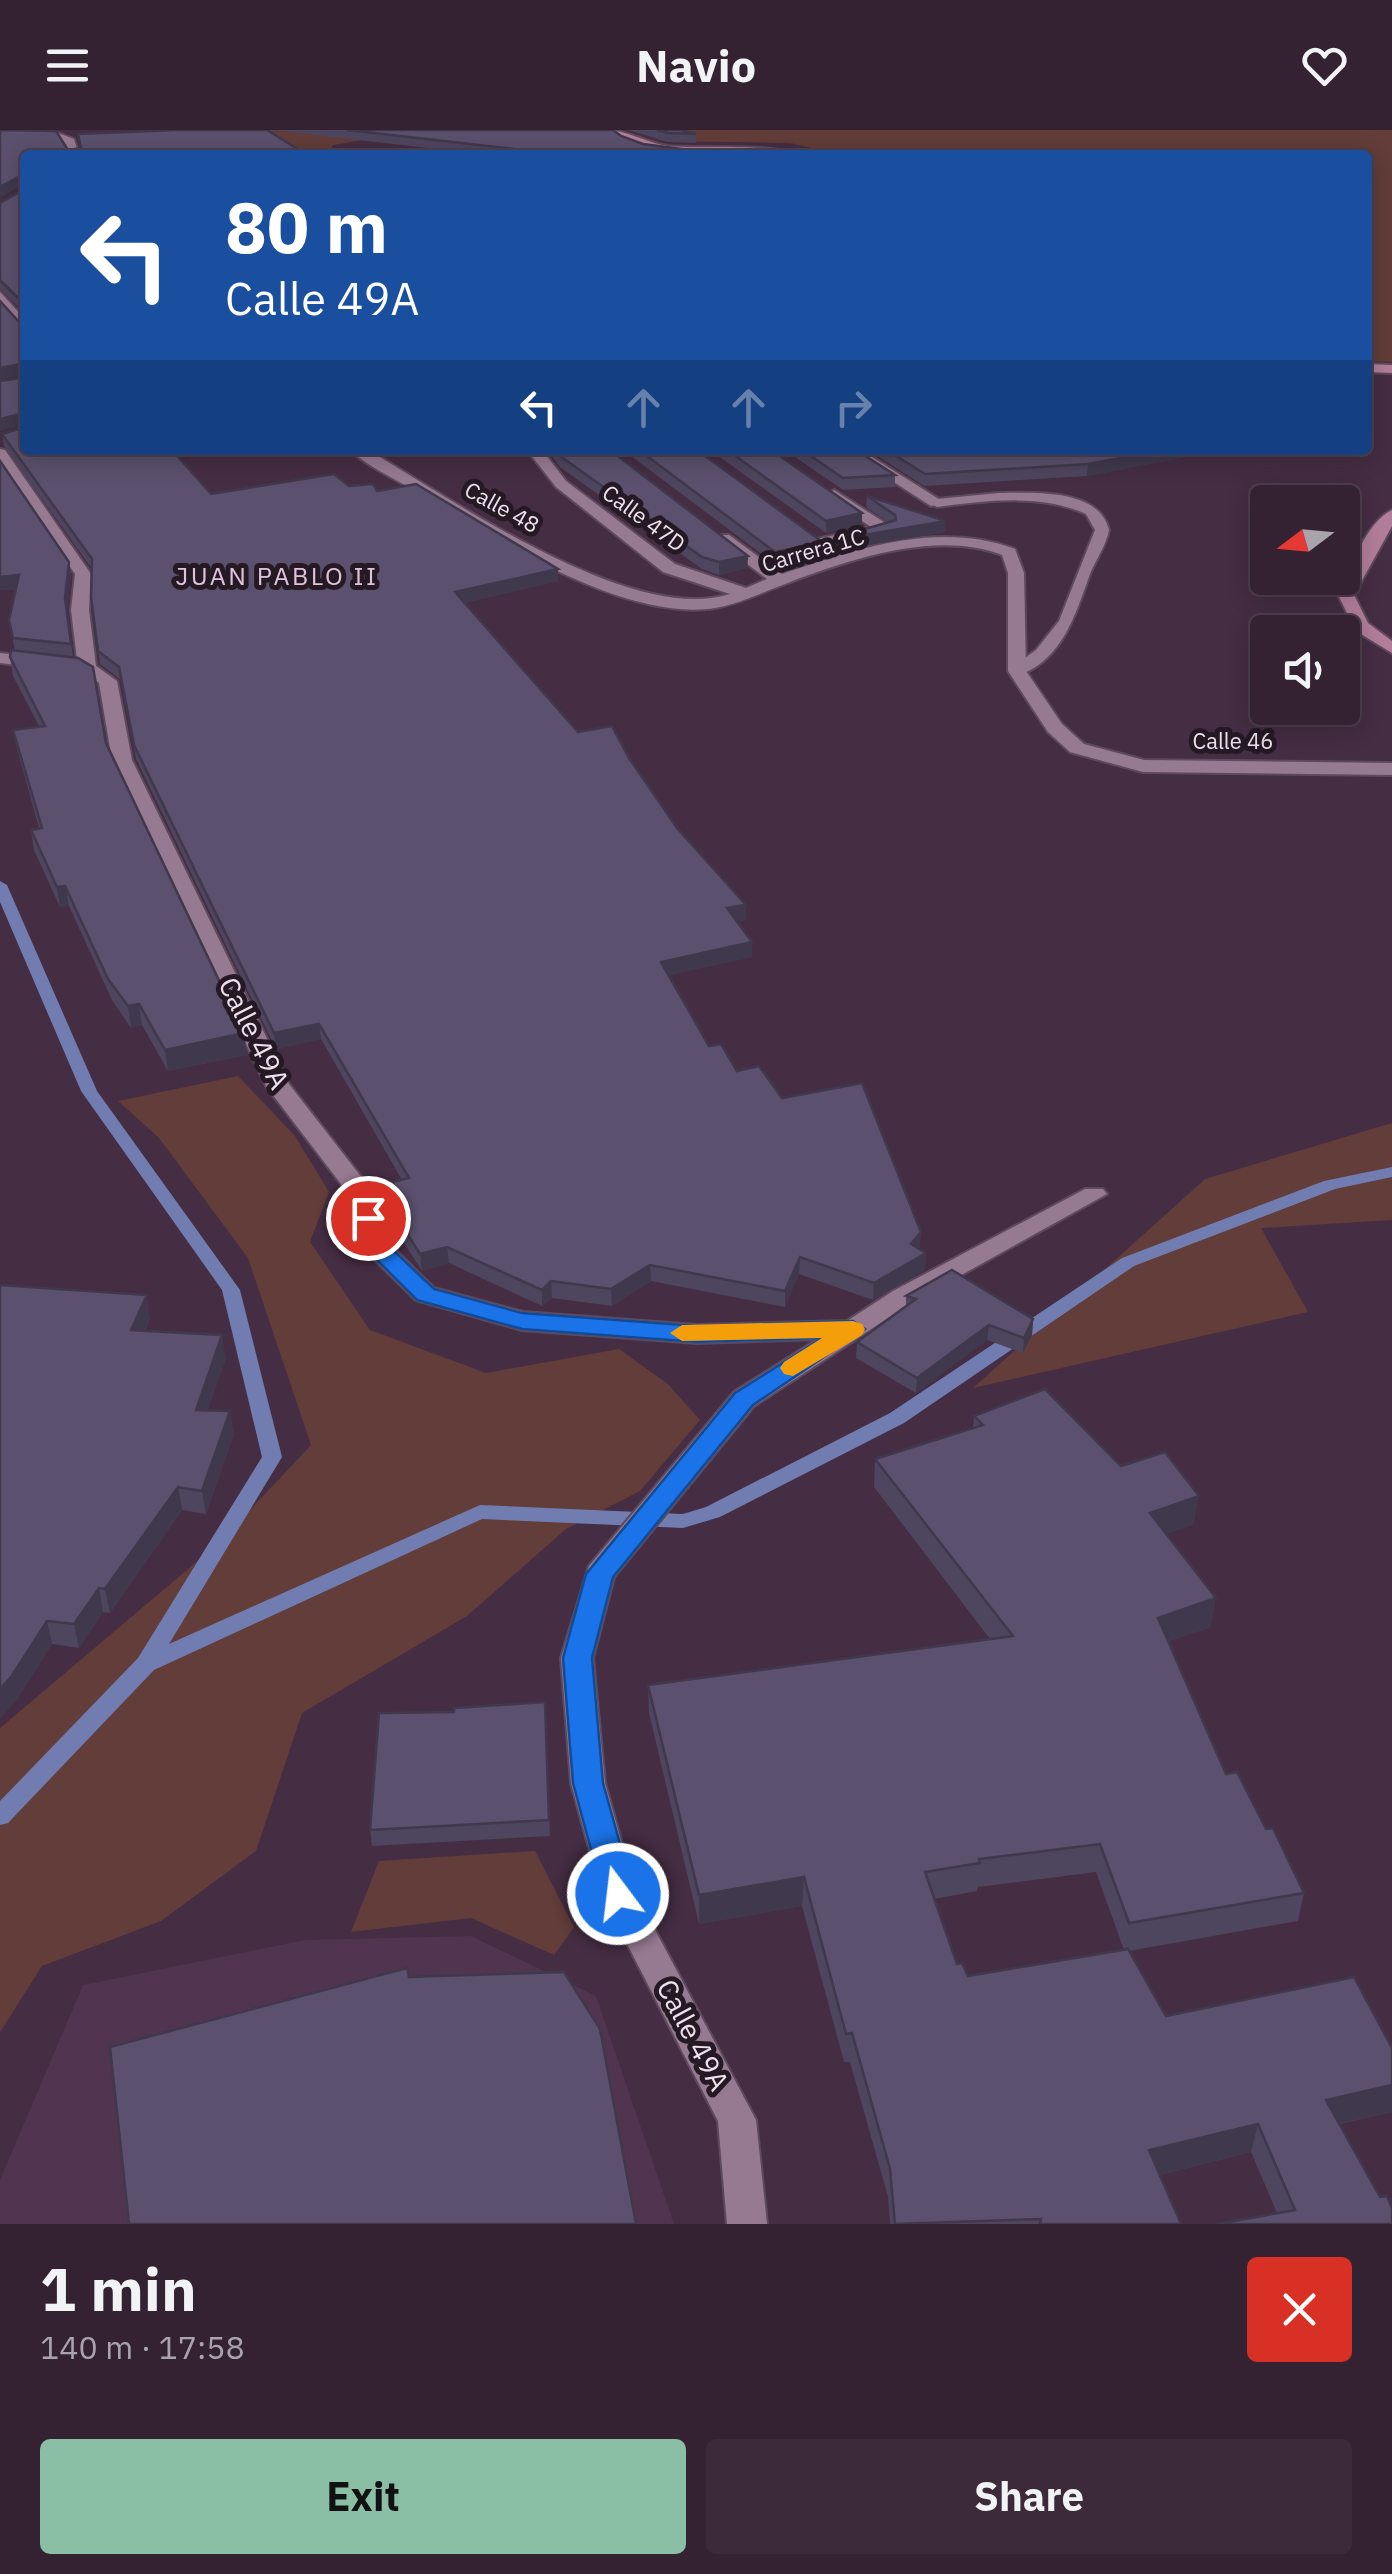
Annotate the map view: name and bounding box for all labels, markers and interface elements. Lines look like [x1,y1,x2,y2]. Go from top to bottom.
text: Navio [636,36,756,94]
icon: menu [40,38,95,93]
icon: heart [1297,38,1352,93]
text: 80 m [225,181,388,272]
icon: left [60,190,190,320]
text: Calle 49A [225,269,419,327]
icon: left [511,380,566,435]
icon: ahead [616,380,671,435]
icon: ahead [721,380,776,435]
icon: right [826,380,881,435]
street label: Calle 48 [460,474,545,539]
street label: Calle 47D [597,478,692,557]
north arrow [1250,485,1360,595]
map controls [1250,485,1360,725]
street label: Carrera 1C [758,521,867,578]
district label: JUAN PABLO II [175,559,379,592]
button: sound [1250,615,1360,725]
street label: Calle 46 [1193,726,1273,755]
street label: Calle 49A [211,970,298,1095]
pin [326,1176,411,1261]
icon: arrive [341,1191,396,1246]
position arrow [566,1842,670,1946]
street label: Calle 49A [649,1973,738,2097]
text: 1 min [40,2249,197,2328]
button: close [1247,2257,1352,2362]
text: 140 m · 17:58 [40,2326,245,2368]
button: Exit [40,2439,686,2554]
button: Share [706,2439,1352,2554]

